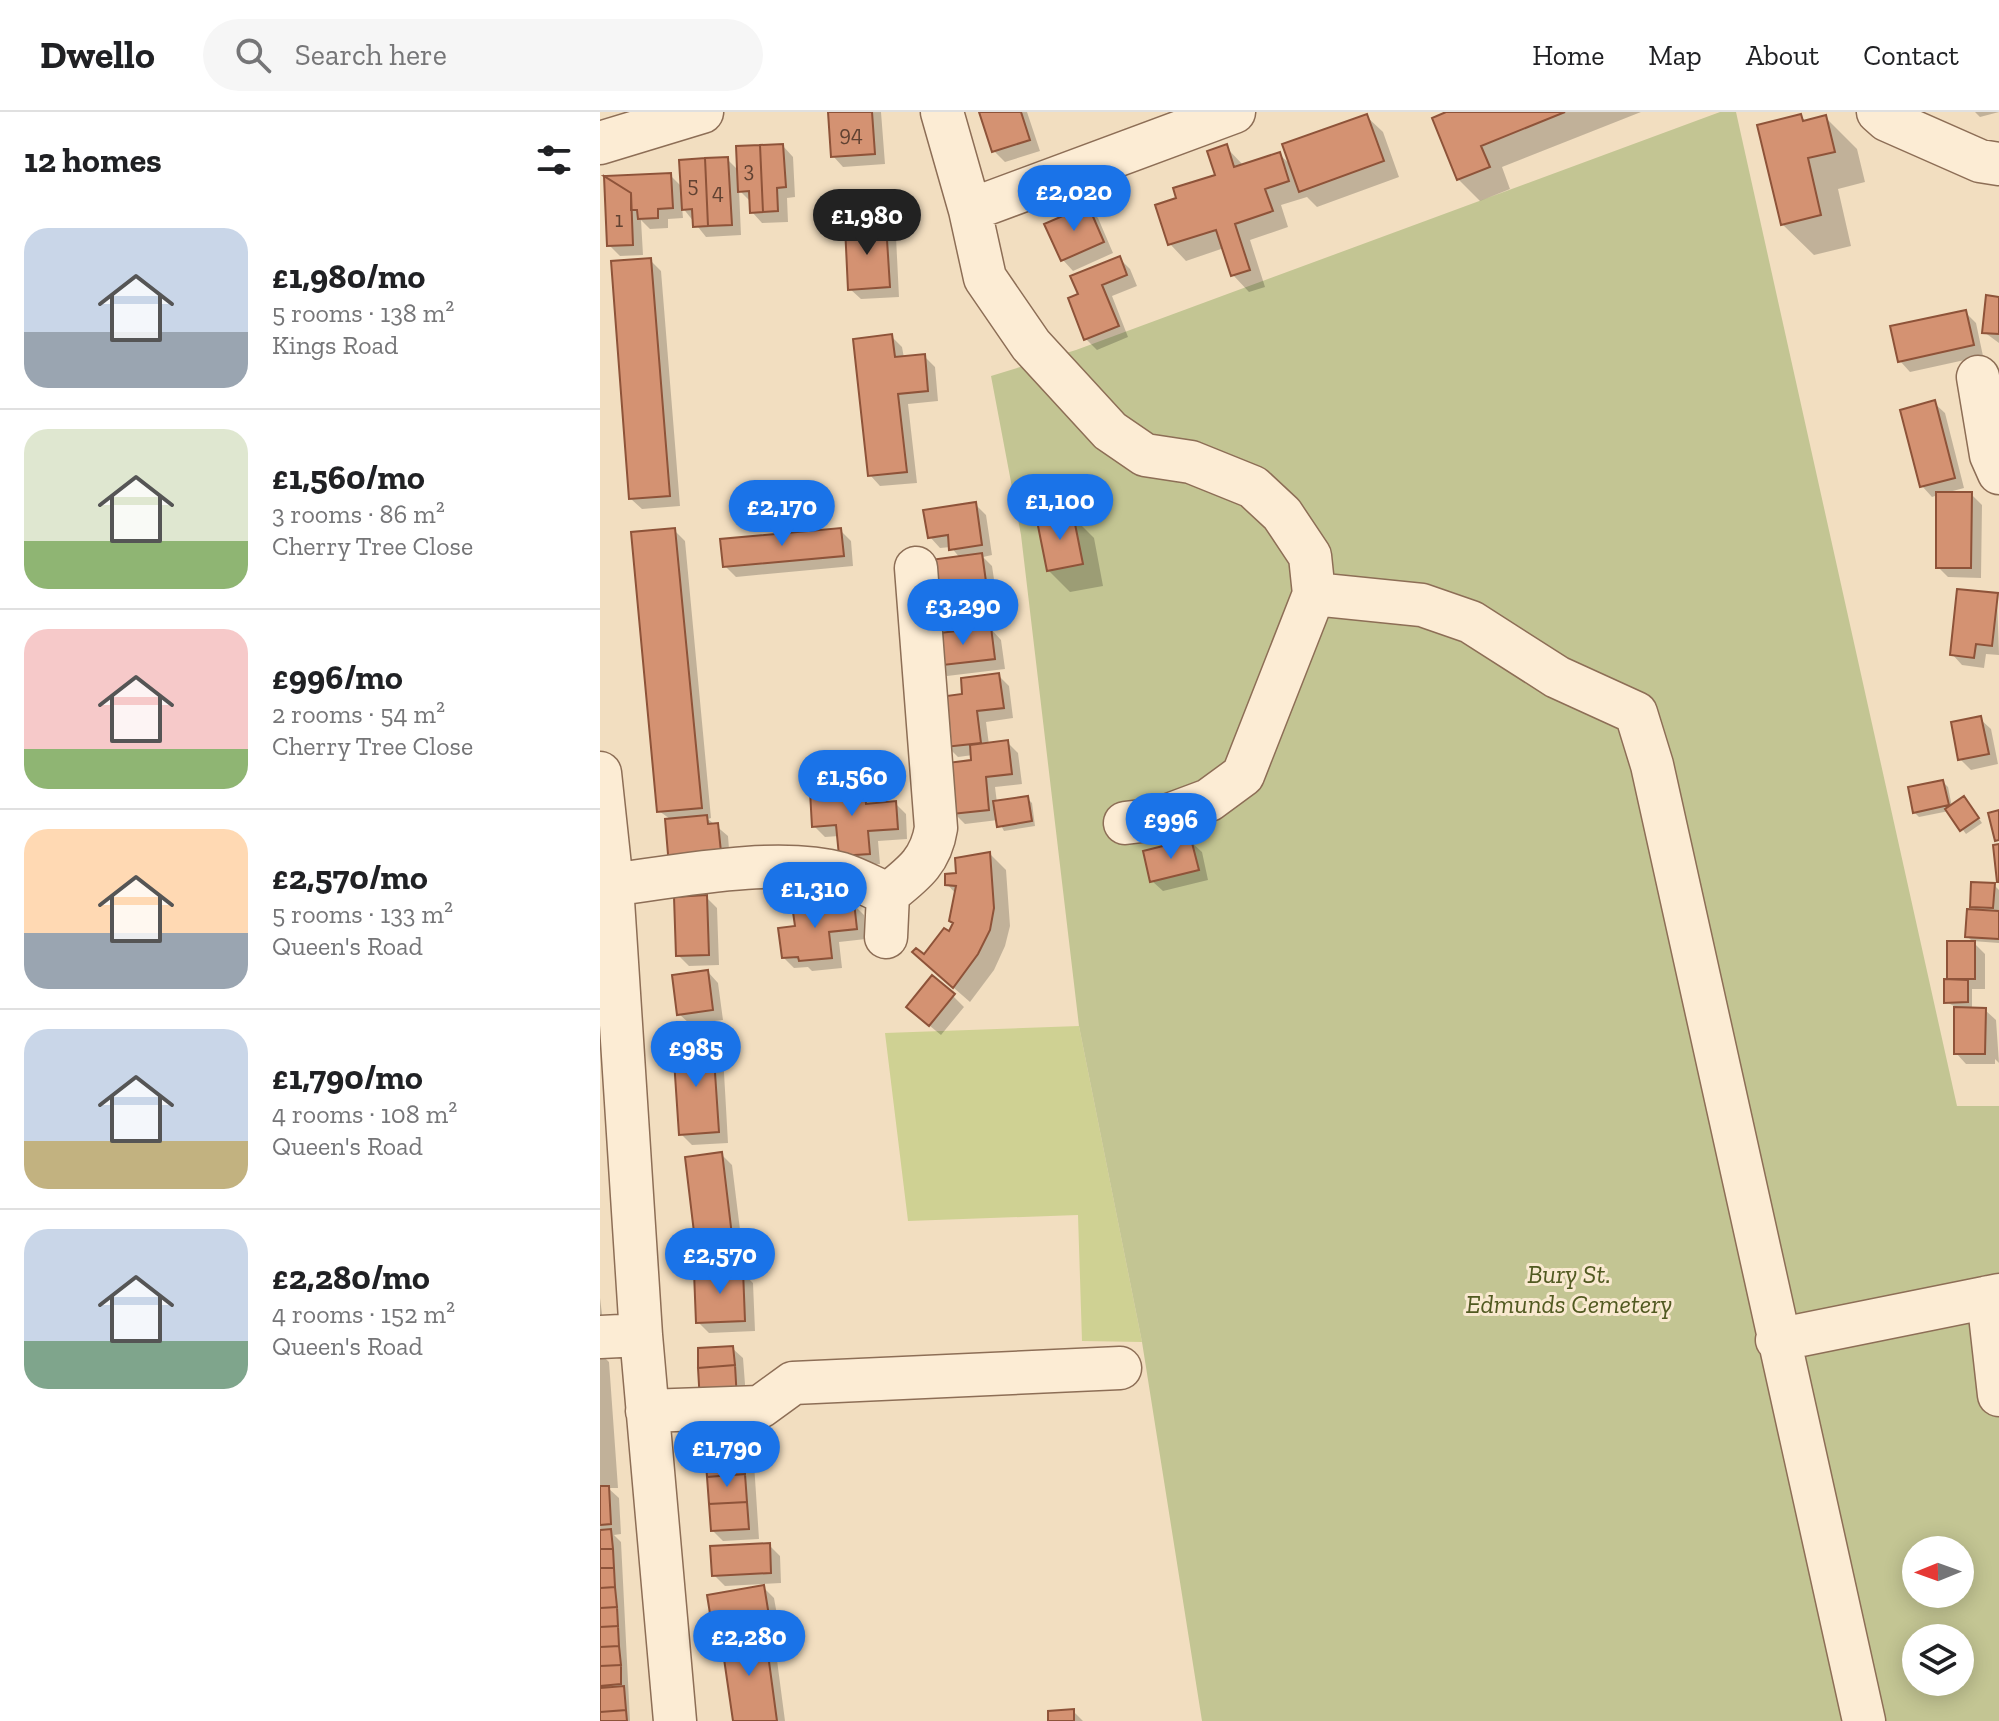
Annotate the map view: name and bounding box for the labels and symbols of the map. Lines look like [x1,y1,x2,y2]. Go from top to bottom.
house number: 94 [839,120,863,147]
house number: 3 [744,156,754,183]
pin: £2,020 [1009,165,1139,233]
house number: 5 [687,171,699,198]
house number: 4 [712,178,724,205]
pin: £1,980 [802,189,932,257]
house number: 1 [615,206,624,233]
pin: £1,100 [995,474,1125,542]
pin: £2,170 [717,480,847,548]
pin: £3,290 [898,579,1028,647]
pin: £1,560 [787,750,917,818]
pin: £996 [1124,793,1218,861]
pin: £1,310 [750,862,880,930]
pin: £985 [649,1021,743,1089]
pin: £2,570 [655,1228,785,1296]
park label: Bury St. Edmunds Cemetery [1466,1258,1672,1320]
pin: £1,790 [662,1421,792,1489]
north arrow [1902,1536,1974,1608]
pin: £2,280 [684,1610,814,1678]

